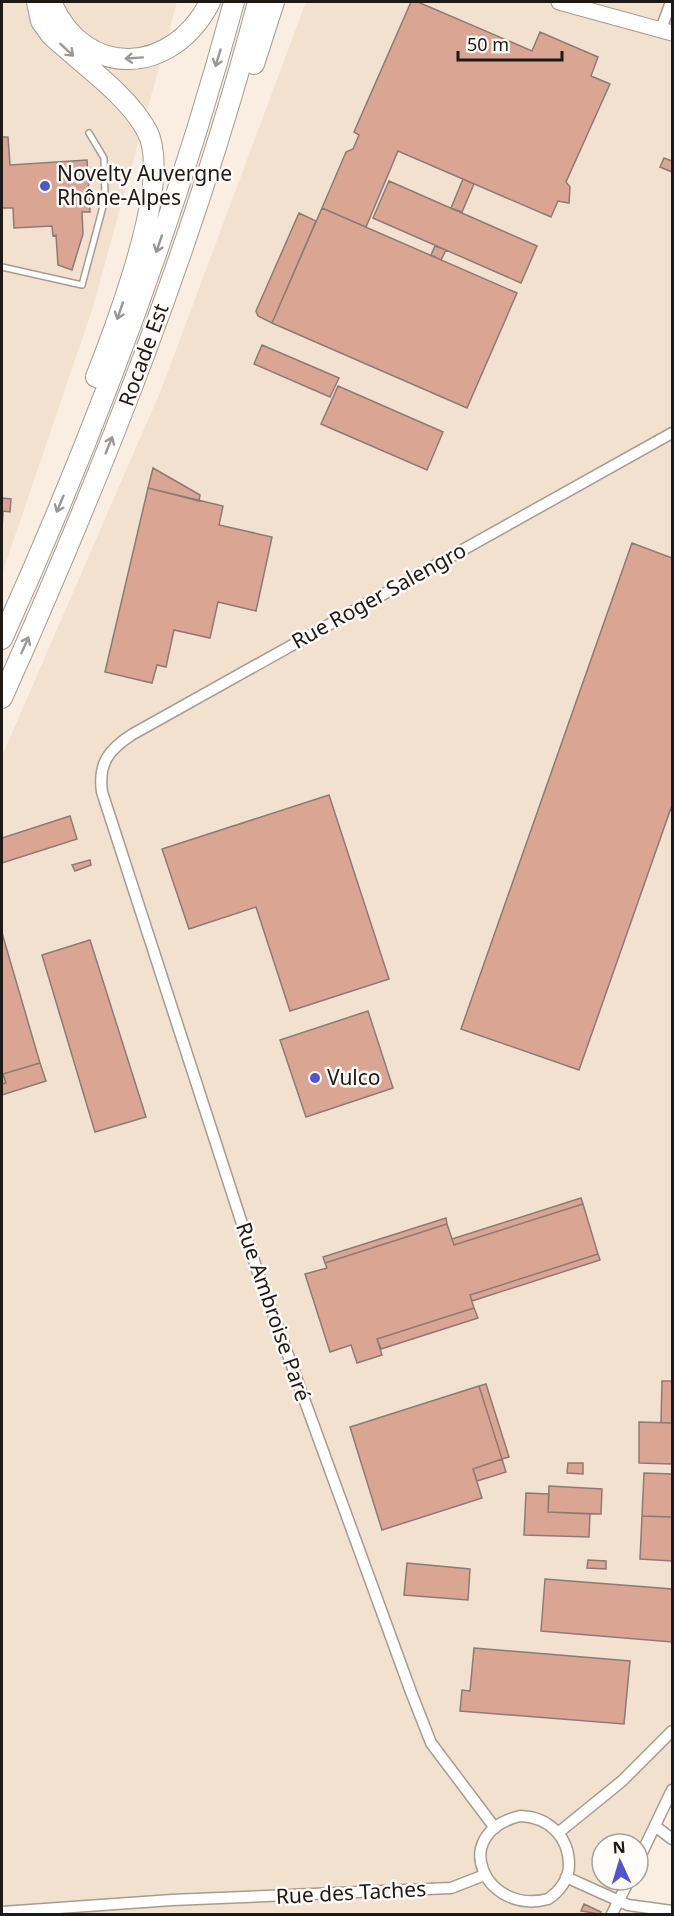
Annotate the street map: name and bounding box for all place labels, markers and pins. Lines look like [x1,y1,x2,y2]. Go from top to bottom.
place label: Novelty Auvergne Rhône-Alpes [57,159,232,211]
marker: Novelty Auvergne Rhône-Alpes [38,179,52,193]
place label: Vulco [327,1063,381,1091]
marker: Vulco [308,1071,322,1085]

